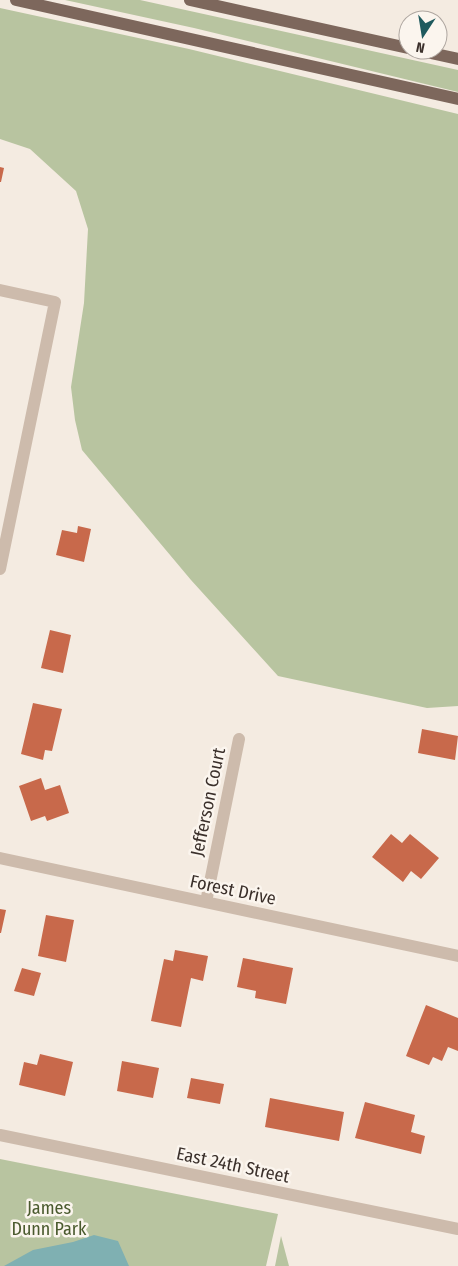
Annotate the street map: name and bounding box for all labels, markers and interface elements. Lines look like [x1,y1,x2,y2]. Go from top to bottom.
north arrow [398,10,448,60]
text: N [415,38,426,56]
street label: Jefferson Court [186,746,230,858]
street label: Forest Drive [188,870,278,910]
street label: East 24th Street [175,1142,292,1188]
park label: James Dunn Park [11,1197,87,1240]

